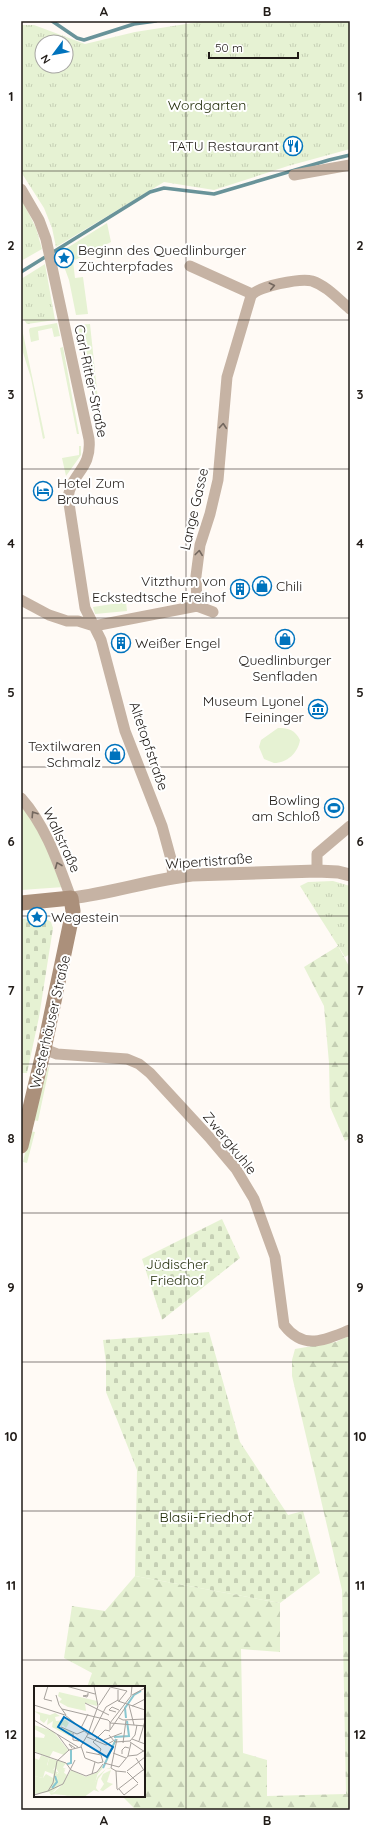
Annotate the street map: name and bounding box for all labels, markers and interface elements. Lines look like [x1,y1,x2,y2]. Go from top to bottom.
text: A [100,3,109,19]
text: B [263,3,271,19]
north arrow [34,34,74,74]
scale bar [209,34,298,60]
text: 50 m [215,40,243,55]
text: N [37,52,54,66]
text: 1 [8,88,14,104]
text: 1 [357,88,363,104]
park label: Wordgarten [168,96,246,114]
restaurant icon: TATU Restaurant [282,135,304,157]
place label: TATU Restaurant [169,137,279,155]
text: 2 [7,237,15,253]
text: 2 [356,237,364,253]
place label: Beginn des Quedlinburger Züchterpfades [78,241,247,275]
place icon: Beginn des Quedlinburger Züchterpfades [53,247,75,269]
one-way arrow [269,282,275,291]
street label: Carl-Ritter-Straße [70,323,112,439]
text: 3 [8,386,15,402]
text: 3 [357,386,364,402]
one-way arrow [219,423,228,429]
street label: Lange Gasse [176,466,212,552]
place label: Hotel Zum Brauhaus [57,474,125,508]
hotel icon: Hotel Zum Brauhaus [32,480,54,502]
text: 4 [7,535,15,551]
text: 4 [356,535,364,551]
one-way arrow [194,550,203,556]
place label: Vitzthum von Eckstedtsche Freihof [92,572,226,606]
shop icon: Chili [251,575,273,597]
place label: Chili [276,577,302,595]
building icon: Vitzthum von Eckstedtsche Freihof [229,578,251,600]
shop icon: Quedlinburger Senfladen [274,628,296,650]
building icon: Weißer Engel [110,632,132,654]
place label: Weißer Engel [135,634,220,652]
place label: Quedlinburger Senfladen [239,651,332,685]
text: 5 [7,684,15,700]
text: 5 [356,684,364,700]
place label: Museum Lyonel Feininger [203,692,305,726]
museum icon: Museum Lyonel Feininger [307,698,329,720]
street label: Altetopfstraße [125,699,173,793]
place label: Textilwaren Schmalz [28,737,101,771]
shop icon: Textilwaren Schmalz [104,743,126,765]
place label: Bowling am Schloß [252,791,320,825]
sports icon: Bowling am Schloß [323,797,345,819]
street label: Wallstraße [39,805,85,875]
one-way arrow [31,811,39,818]
text: 6 [7,833,15,849]
text: 6 [356,833,364,849]
street label: Wipertistraße [165,849,253,873]
one-way arrow [55,861,63,868]
place icon: Wegestein [26,906,48,928]
place label: Wegestein [51,908,119,926]
street label: Westerhäuser Straße [26,953,74,1090]
text: 7 [7,982,15,998]
text: 7 [356,982,364,998]
street label: Zwergkuhle [199,1108,261,1178]
text: 8 [7,1130,15,1146]
text: 8 [356,1130,364,1146]
park label: Jüdischer Friedhof [146,1255,209,1289]
text: 9 [7,1279,15,1295]
text: 9 [356,1279,364,1295]
text: 10 [4,1428,18,1444]
text: 10 [353,1428,367,1444]
park label: Blasii-Friedhof [160,1508,252,1526]
text: 11 [6,1577,16,1593]
text: 11 [355,1577,365,1593]
inset map [34,1686,145,1797]
text: 12 [5,1726,17,1742]
text: 12 [354,1726,366,1742]
text: A [100,1812,109,1828]
text: B [263,1812,271,1828]

